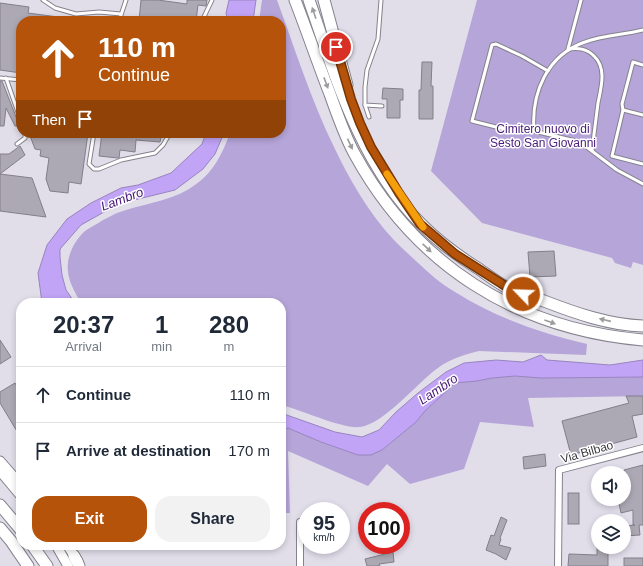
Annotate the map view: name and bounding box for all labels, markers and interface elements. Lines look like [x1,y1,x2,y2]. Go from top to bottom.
one-way arrow [310,7,316,19]
pin [319,30,353,64]
icon: ahead [32,32,84,84]
text: 110 m [98,32,176,63]
icon: arrive [325,36,347,58]
text: Continue [98,65,170,85]
one-way arrow [323,78,329,90]
icon: arrive [74,108,96,130]
text: Then [32,111,66,128]
park label: Cimitero nuovo di Sesto San Giovanni [490,122,596,150]
one-way arrow [347,139,353,150]
water label: Lambro [99,184,145,214]
one-way arrow [422,243,432,253]
position arrow [502,273,544,315]
text: 20:37 [53,311,114,338]
text: 1 [155,311,168,338]
text: 280 [209,311,249,338]
one-way arrow [598,317,610,323]
one-way arrow [544,319,556,325]
text: Arrival [65,339,102,354]
text: min [151,339,172,354]
text: m [224,339,234,354]
water label: Lambro [416,370,460,408]
icon: ahead [32,384,54,406]
text: Continue [66,386,131,403]
text: 110 m [229,386,270,403]
street label: Via Bilbao [559,438,615,466]
icon: arrive [32,440,54,462]
text: Arrive at destination [66,442,211,459]
text: 170 m [228,442,270,459]
map controls [591,466,631,554]
button: sound [591,466,631,506]
button: Exit [32,496,147,542]
button: Share [155,496,270,542]
speed limit sign: 100 [358,502,410,554]
text: 95 [313,512,335,534]
button: layers [591,514,631,554]
text: km/h [313,532,335,543]

